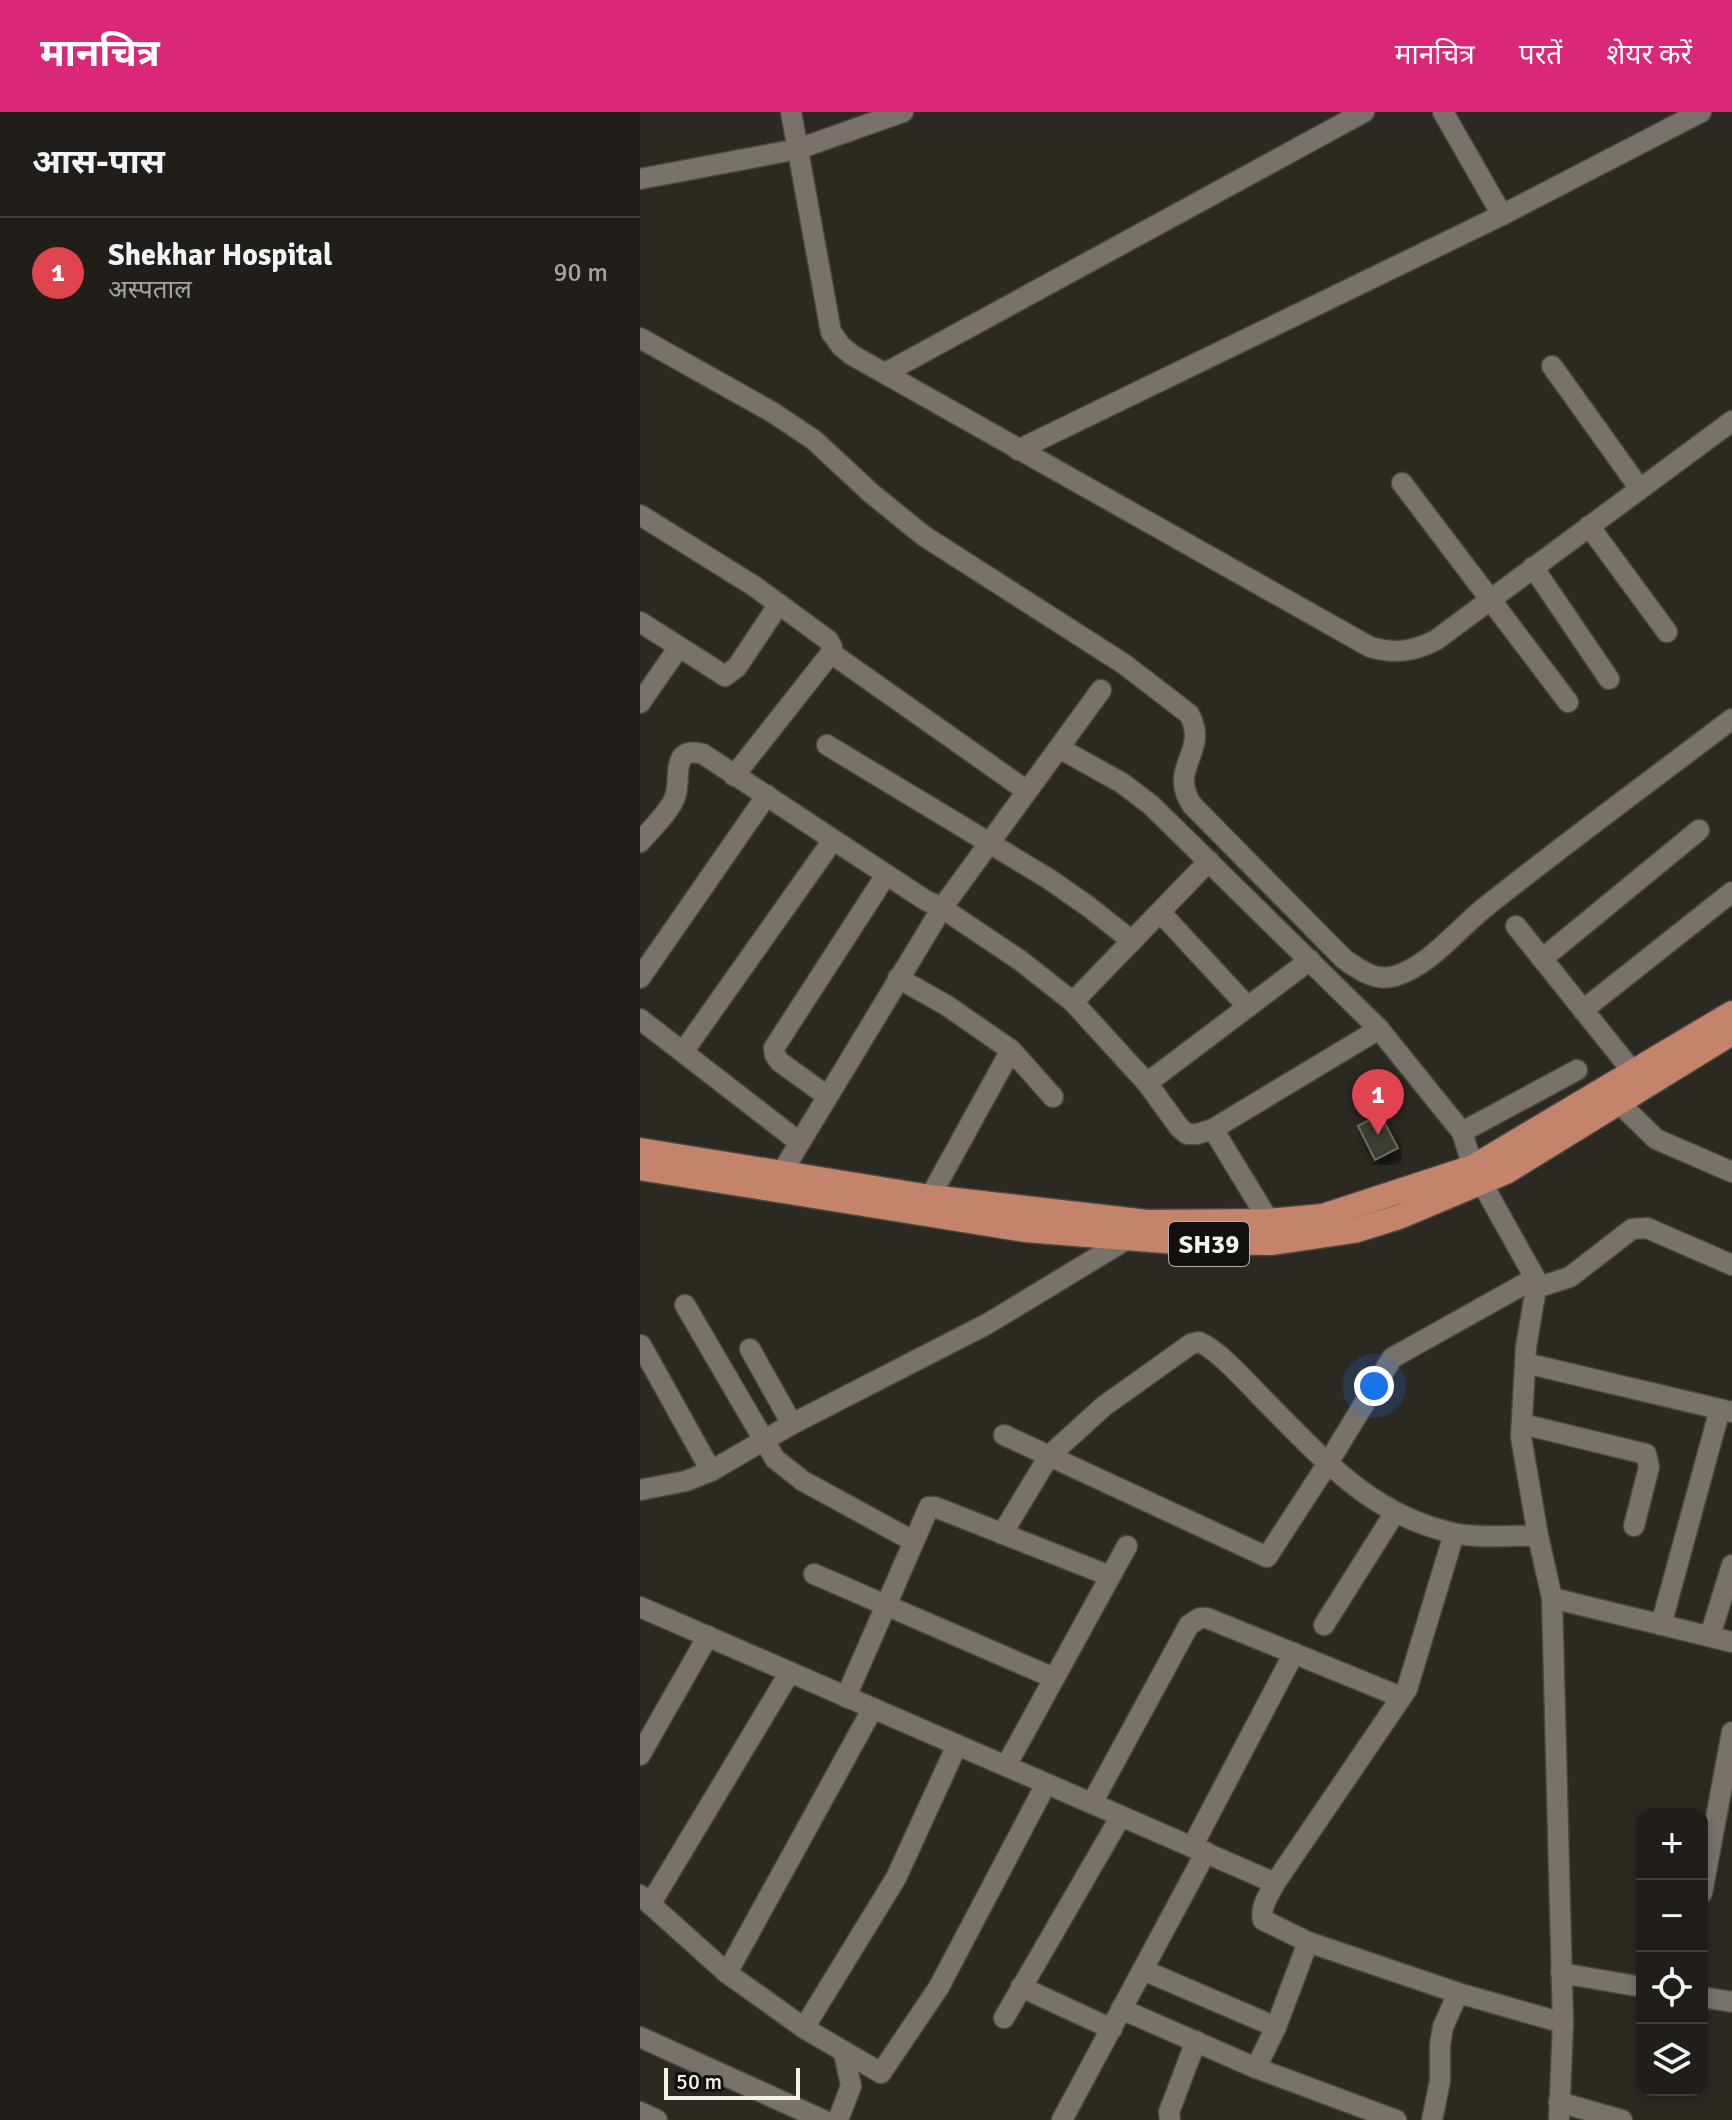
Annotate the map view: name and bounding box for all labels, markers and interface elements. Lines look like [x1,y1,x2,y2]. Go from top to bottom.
text: मानचित्र [40,30,160,77]
text: मानचित्र [1395,38,1475,72]
text: परतें [1519,38,1562,72]
text: शेयर करें [1606,38,1692,72]
text: आस-पास [32,141,165,183]
text: Shekhar Hospital [108,237,332,274]
text: 1 [51,257,65,289]
text: 90 m [553,257,608,289]
text: अस्पताल [108,274,192,306]
pin: 1 [1352,1069,1404,1135]
road number: SH39 [1169,1222,1249,1266]
your location [1354,1366,1394,1406]
map controls [1636,1808,1708,2096]
button: + [1636,1808,1708,1880]
button: − [1636,1880,1708,1952]
button: locate [1636,1952,1708,2024]
button: layers [1636,2024,1708,2096]
scale bar [664,2064,800,2100]
text: 50 m [676,2068,722,2095]

